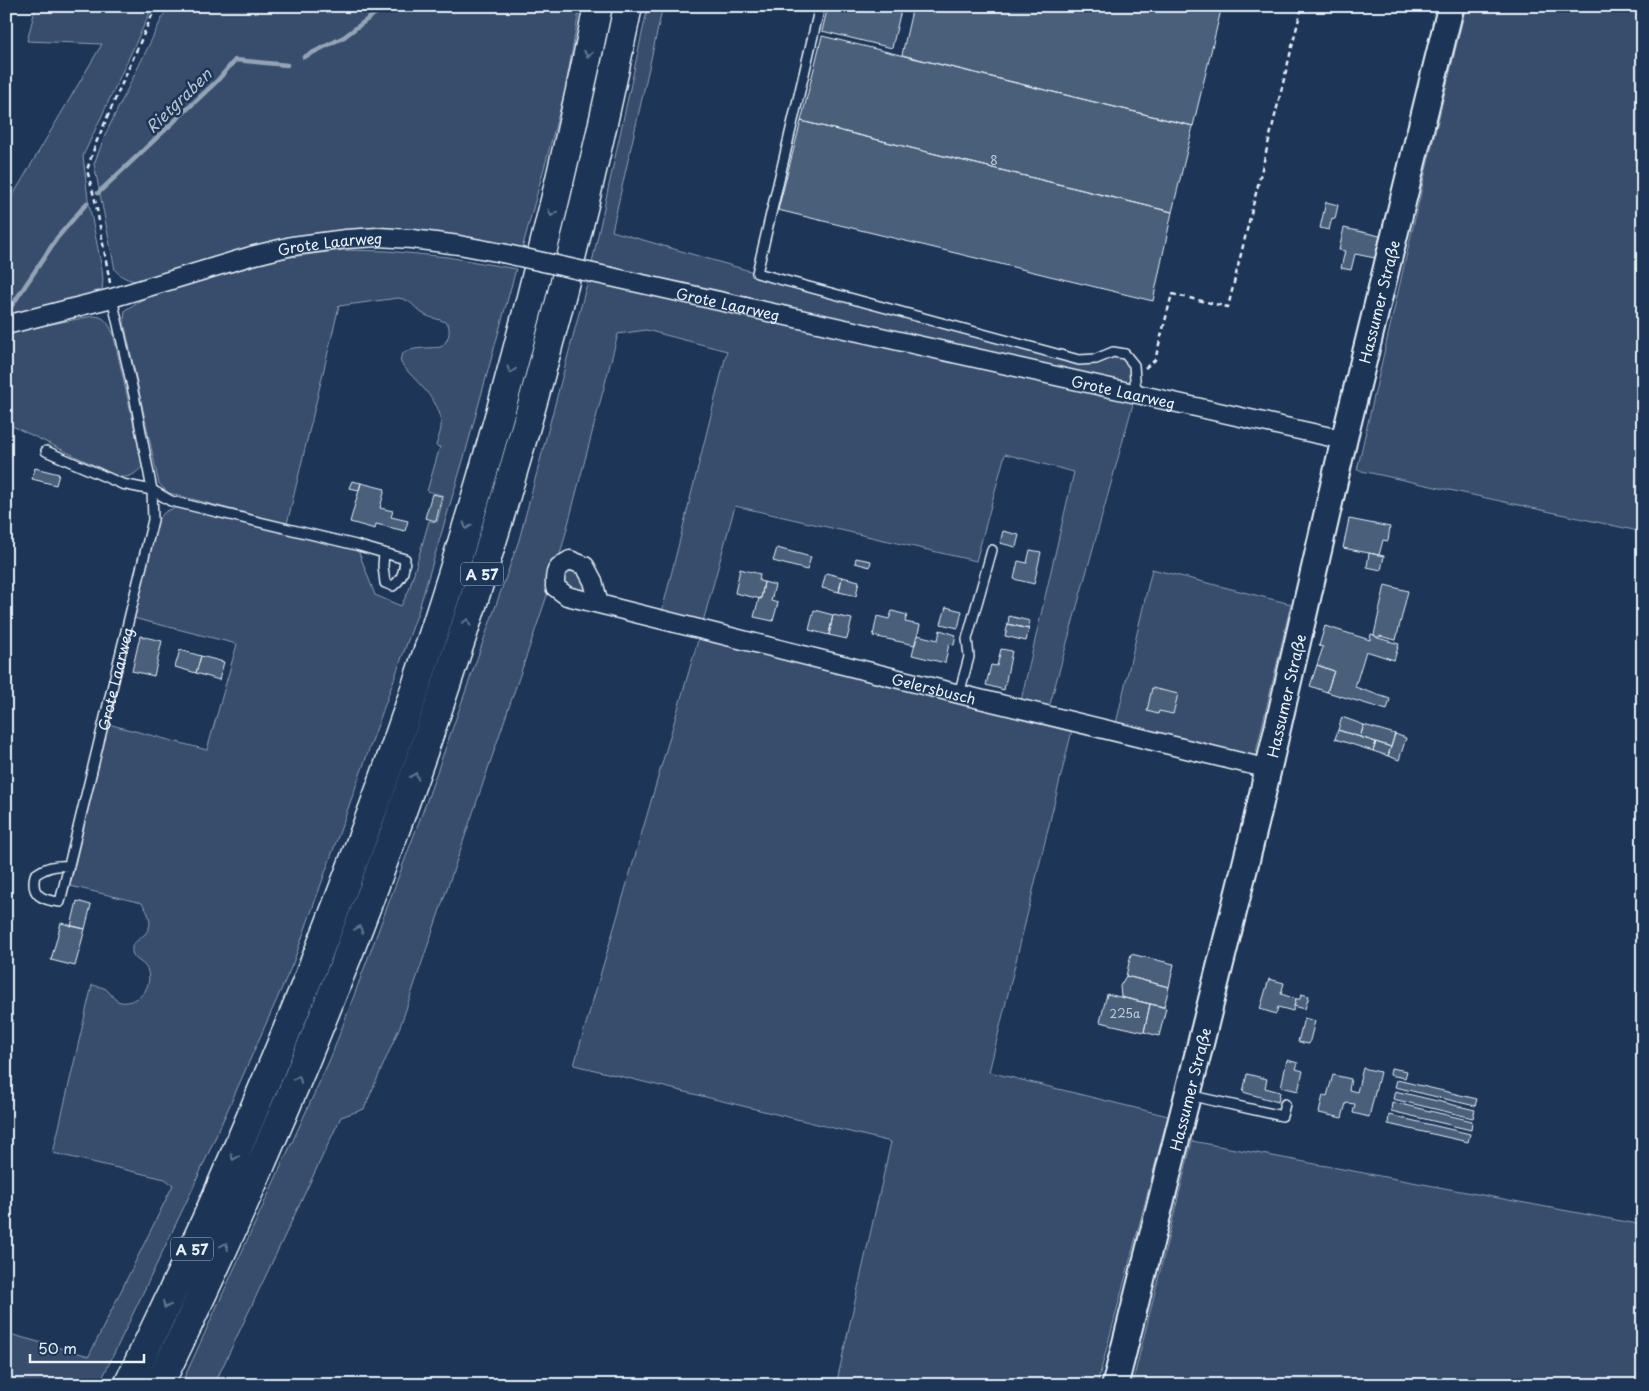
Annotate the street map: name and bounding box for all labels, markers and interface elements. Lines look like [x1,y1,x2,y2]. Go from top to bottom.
one-way arrow [583,50,594,58]
water label: Rietgraben [139,62,217,138]
house number: 8 [990,151,998,169]
one-way arrow [547,208,558,217]
street label: Grote Laarweg [275,225,383,261]
street label: Hassumer Straße [1352,238,1404,366]
street label: Grote Laarweg [674,280,782,326]
one-way arrow [506,365,517,374]
street label: Grote Laarweg [1069,368,1178,414]
one-way arrow [462,521,472,530]
road number: A 57 [461,562,503,586]
one-way arrow [461,618,471,627]
street label: Grote Laarweg [91,625,138,733]
street label: Hassumer Straße [1260,632,1310,760]
street label: Gelersbusch [889,666,979,709]
one-way arrow [409,772,419,781]
one-way arrow [353,925,363,933]
house number: 225a [1110,1004,1141,1022]
street label: Hassumer Straße [1163,1025,1216,1153]
one-way arrow [292,1075,303,1084]
one-way arrow [229,1152,240,1161]
road number: A 57 [171,1238,213,1260]
one-way arrow [219,1242,230,1251]
one-way arrow [162,1300,172,1309]
scale bar [30,1331,144,1363]
text: 50 m [38,1336,77,1359]

